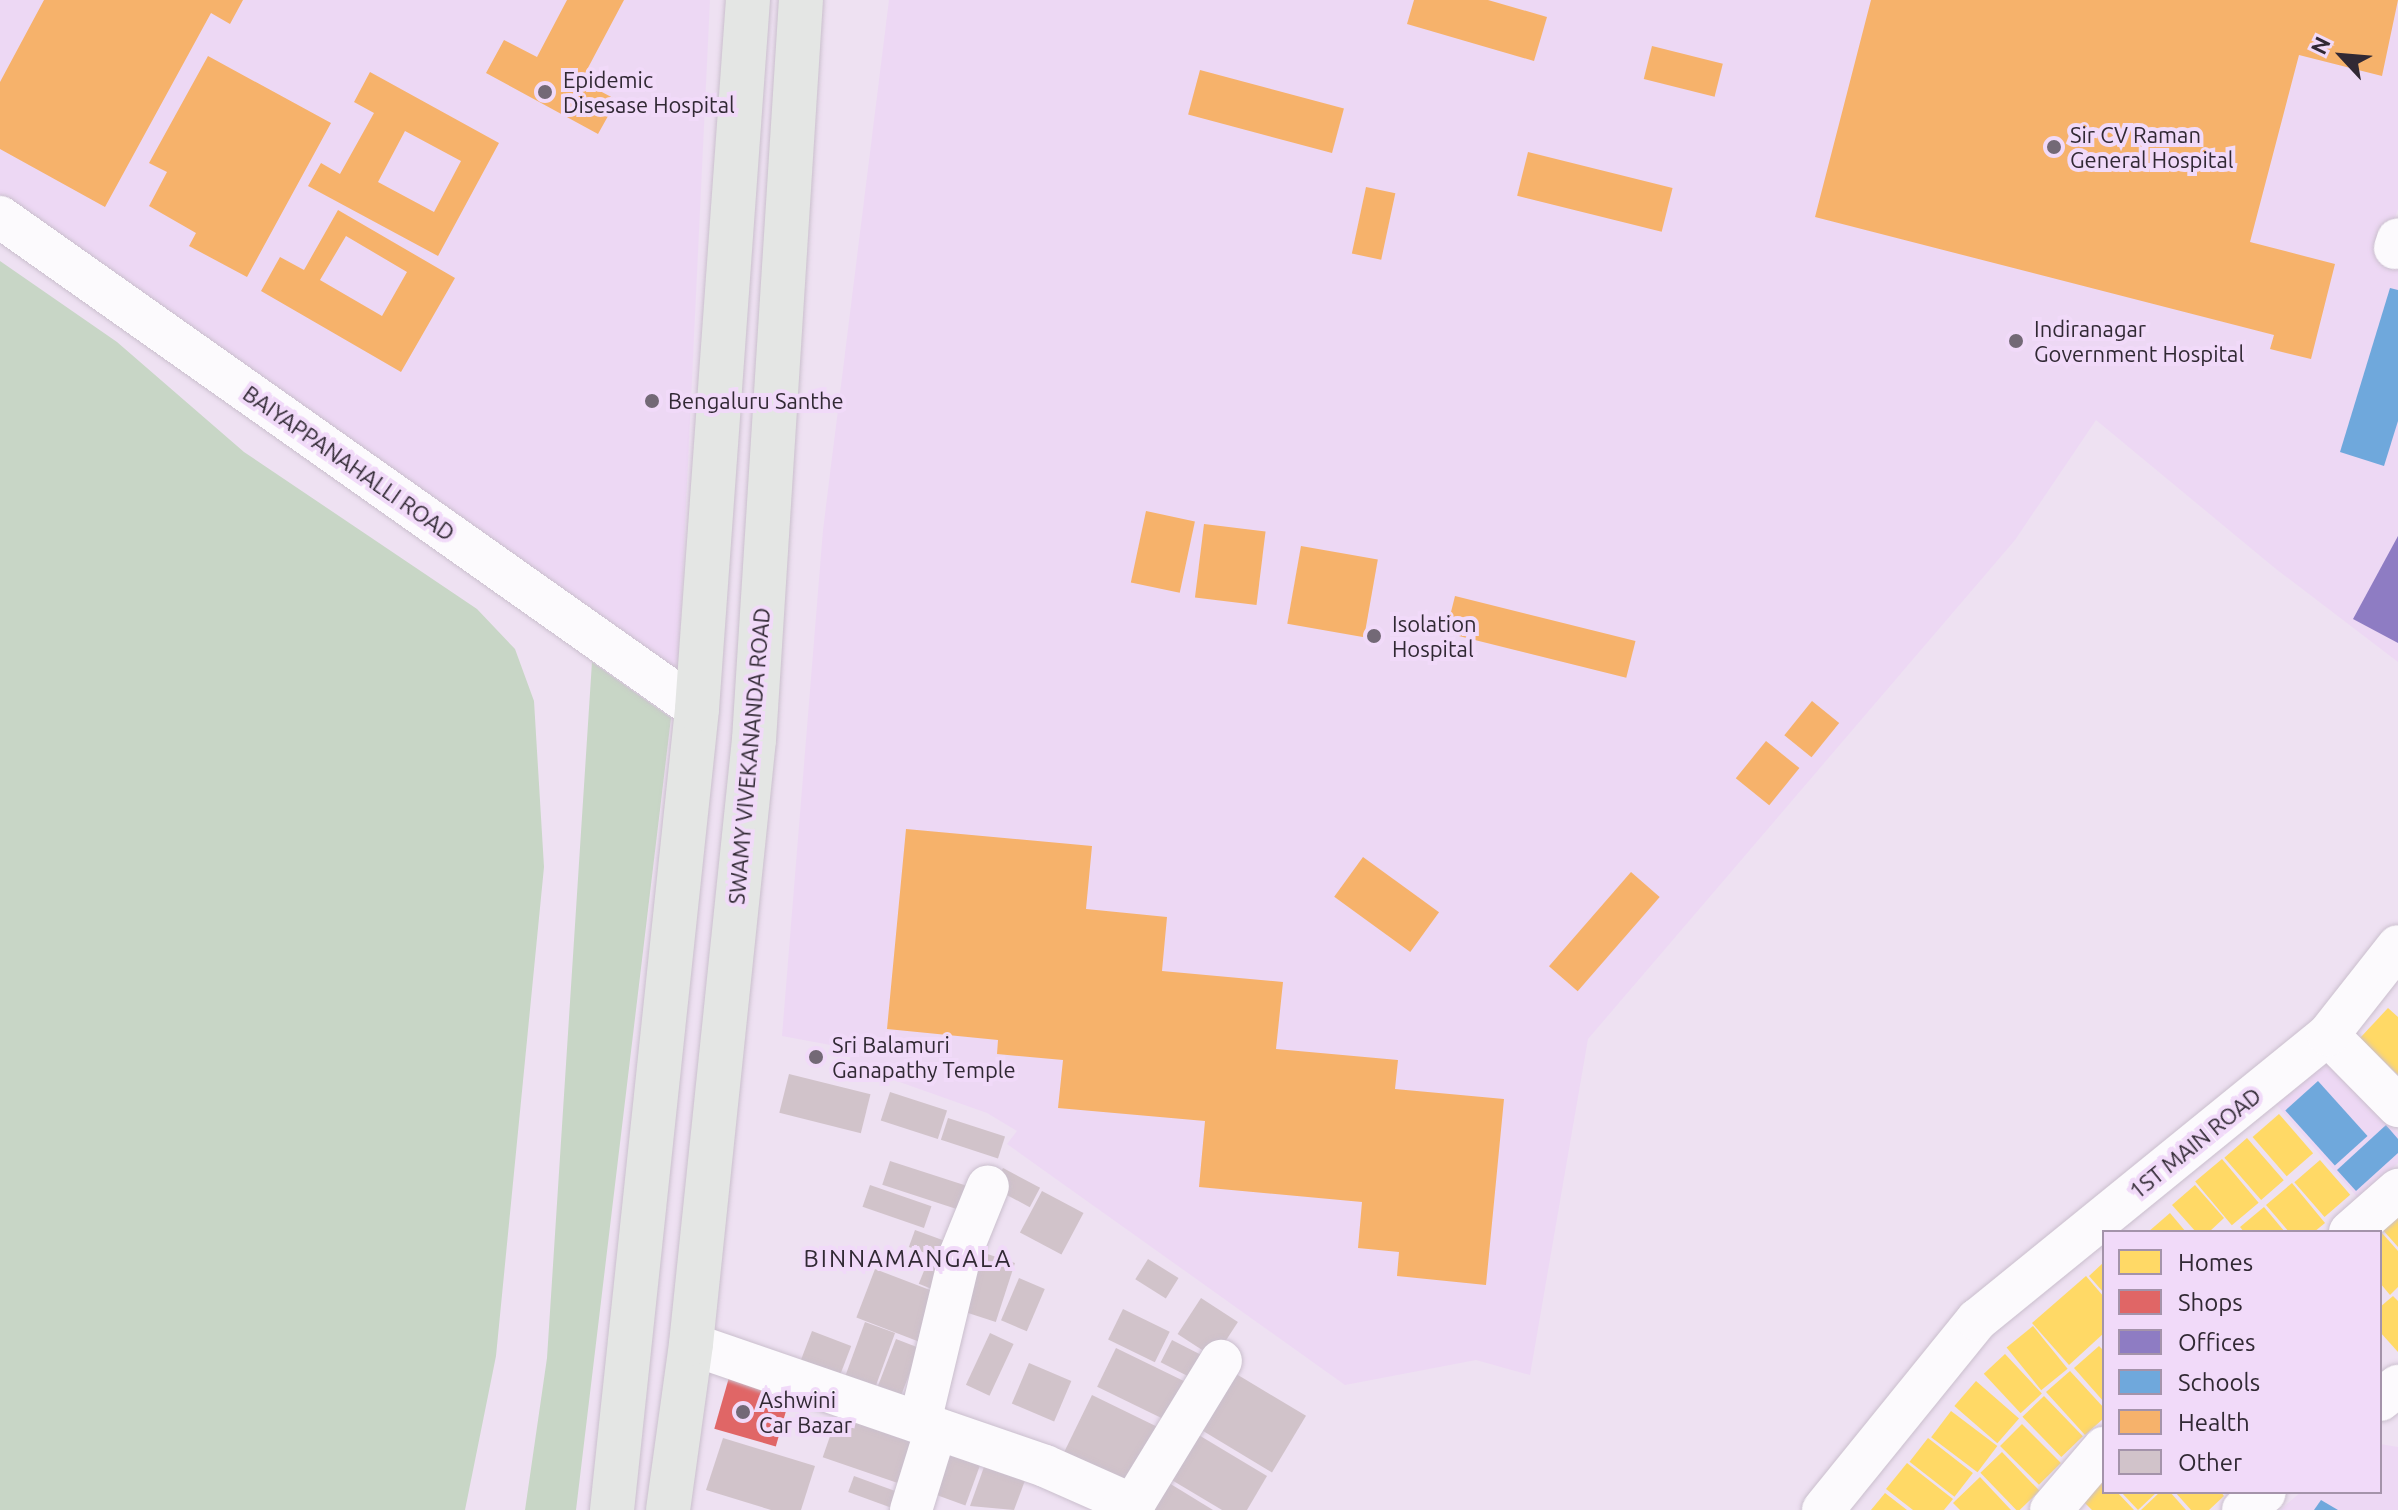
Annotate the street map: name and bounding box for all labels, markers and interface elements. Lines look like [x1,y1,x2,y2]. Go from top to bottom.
north arrow [2302,16,2382,96]
text: N [2305,32,2335,58]
place label: Epidemic Disesase Hospital [563,66,735,118]
marker: Epidemic Disesase Hospital [534,81,556,103]
place label: Sir CV Raman General Hospital [2070,121,2234,172]
marker: Sir CV Raman General Hospital [2045,138,2063,156]
place label: Indiranagar Government Hospital [2034,315,2244,366]
marker: Indiranagar Government Hospital [2005,330,2027,352]
street label: BAIYAPPANAHALLI ROAD [238,380,460,546]
place label: Bengaluru Santhe [668,388,844,414]
marker: Bengaluru Santhe [643,392,661,410]
street label: SWAMY VIVEKANANDA ROAD [723,606,775,906]
place label: Isolation Hospital [1392,610,1477,662]
marker: Isolation Hospital [1363,625,1385,647]
place label: Sri Balamuri Ganapathy Temple [832,1031,1016,1082]
marker: Sri Balamuri Ganapathy Temple [807,1048,825,1066]
street label: 1ST MAIN ROAD [2124,1082,2266,1204]
legend [2102,1230,2382,1494]
district label: BINNAMANGALA [804,1245,1012,1273]
text: Homes [2178,1249,2253,1276]
text: Shops [2178,1289,2243,1316]
text: Offices [2178,1329,2256,1356]
text: Schools [2178,1369,2260,1396]
place label: Ashwini Car Bazar [759,1386,852,1438]
marker: Ashwini Car Bazar [734,1403,752,1421]
text: Health [2178,1409,2250,1436]
text: Other [2178,1449,2242,1476]

